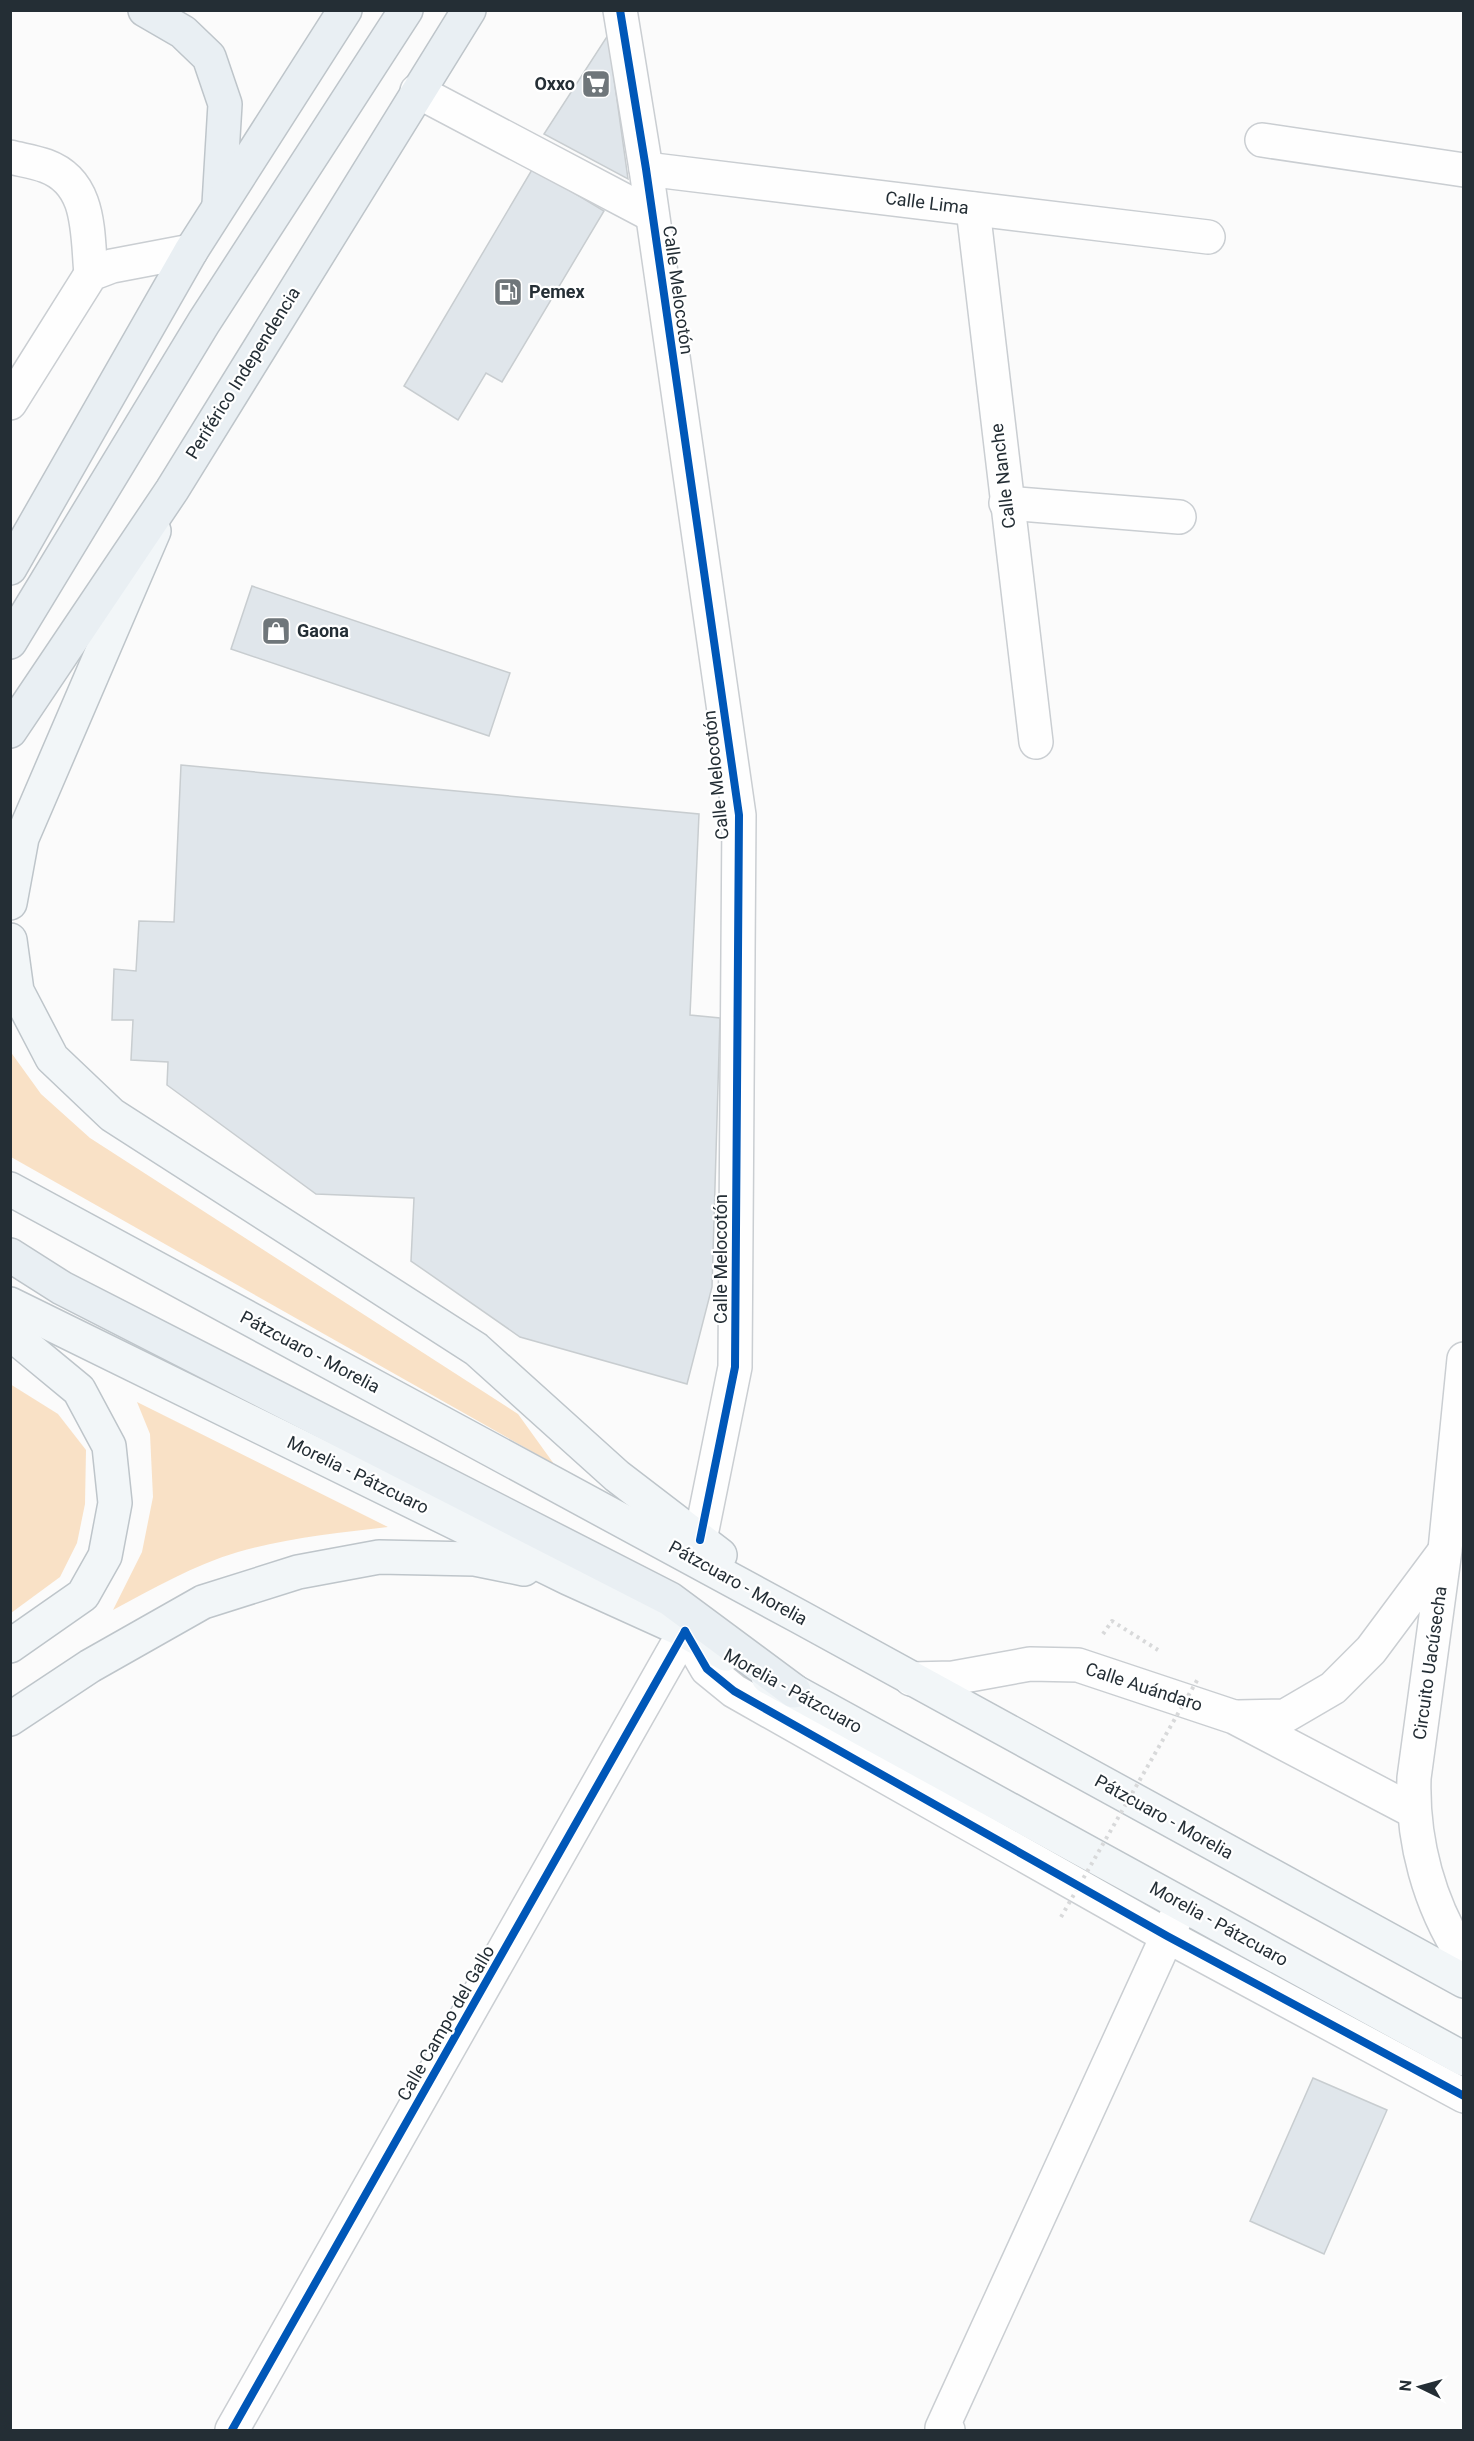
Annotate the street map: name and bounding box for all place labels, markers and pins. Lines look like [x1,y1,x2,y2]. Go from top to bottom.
supermarket icon: Oxxo [580,68,612,100]
place label: Oxxo [534,73,575,94]
fuel station icon: Pemex [492,276,524,308]
place label: Pemex [529,281,586,302]
shop icon: Gaona [260,615,292,647]
place label: Gaona [297,620,349,641]

